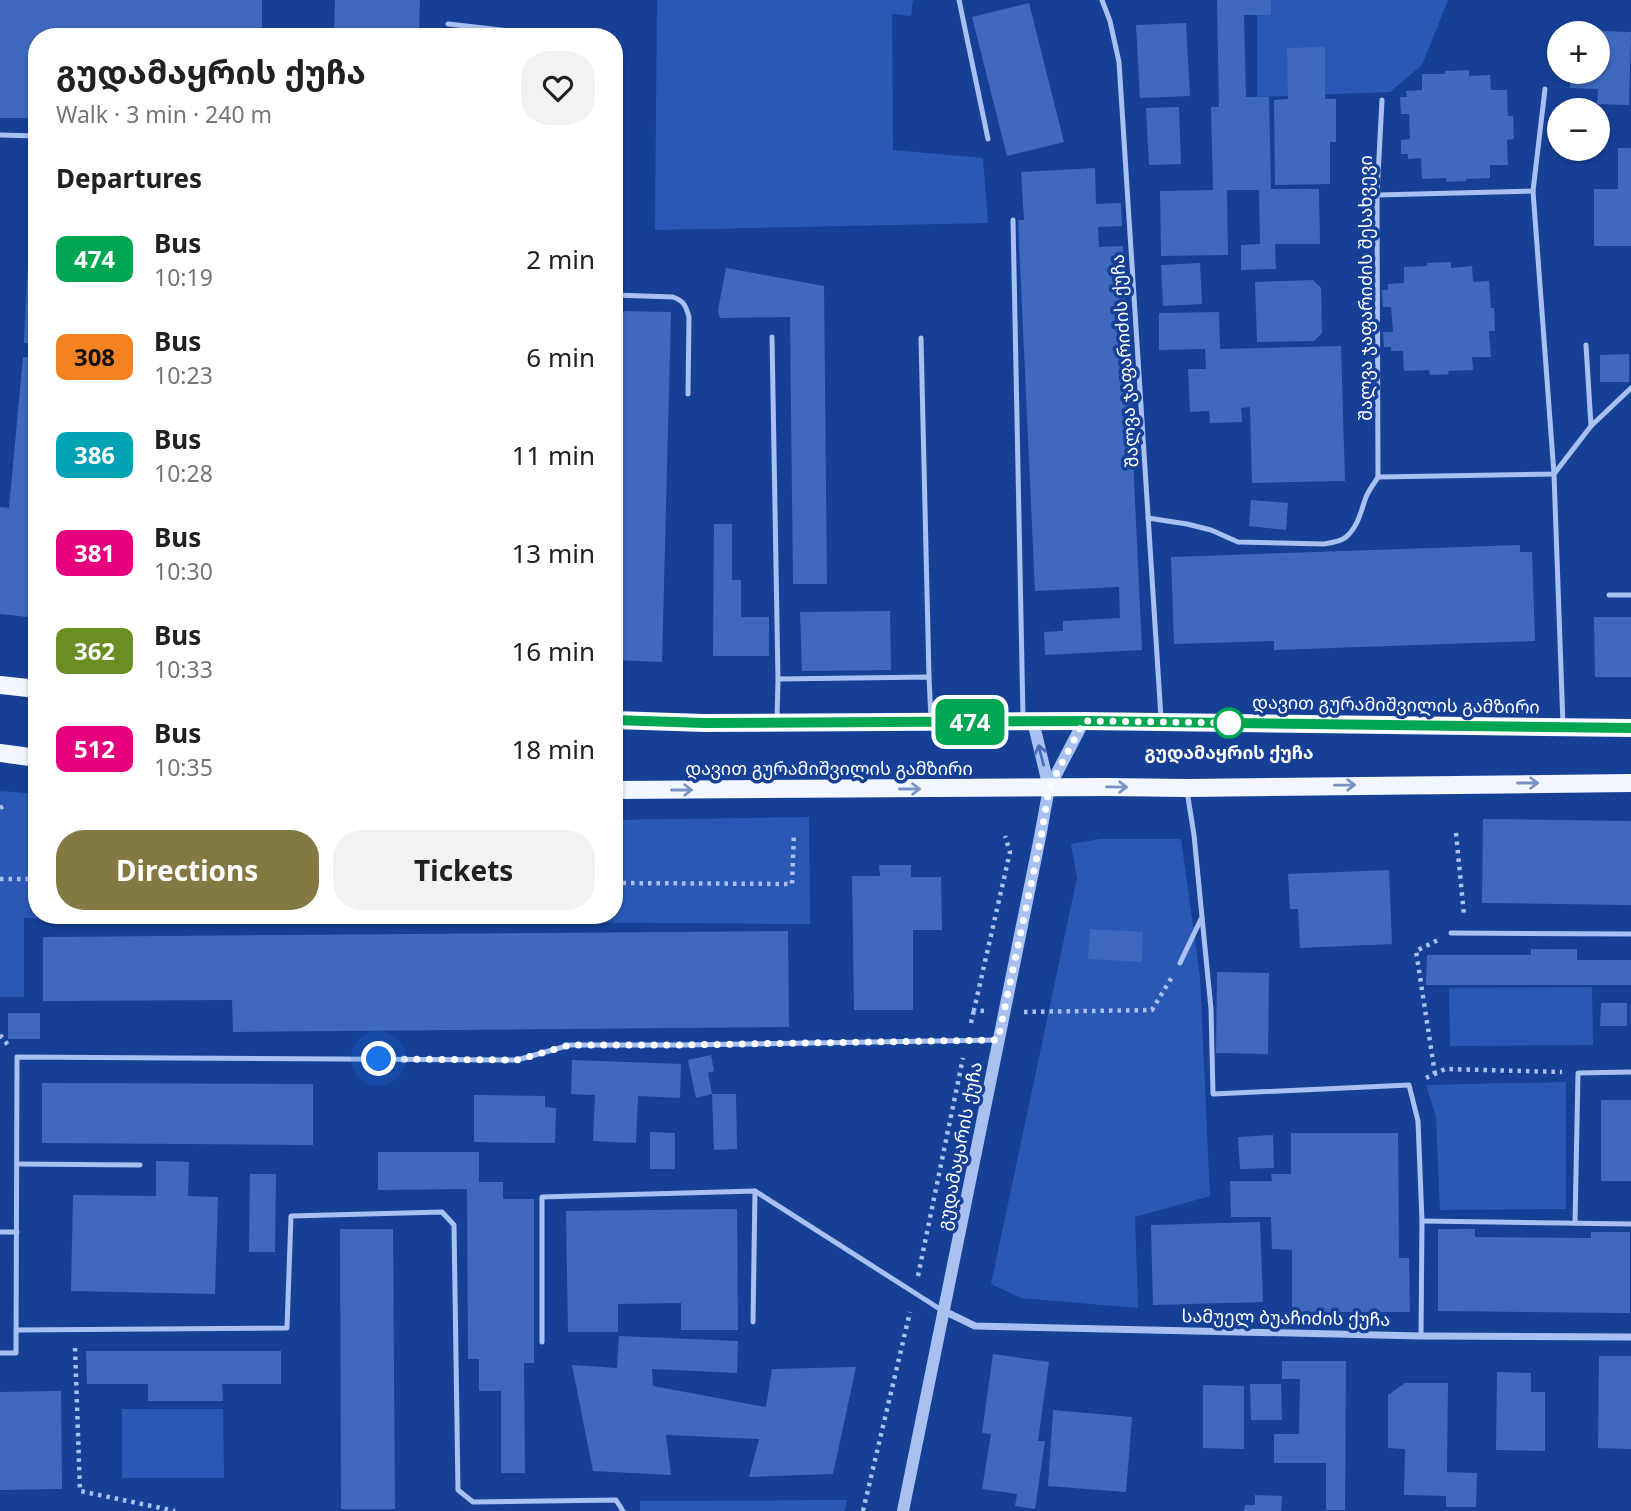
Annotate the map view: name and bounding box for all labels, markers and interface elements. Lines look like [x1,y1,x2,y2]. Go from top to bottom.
map controls [1547,21,1610,161]
button: + [1547,21,1610,84]
text: გუდამაყრის ქუჩა [56,49,366,94]
button: heart [521,51,595,125]
text: Walk · 3 min · 240 m [56,98,272,130]
button: − [1547,98,1610,161]
street label: შალვა ჯაფარიძის შესახვევი [1353,155,1377,421]
text: Departures [56,160,202,196]
text: Bus [154,225,201,261]
text: 2 min [526,241,595,277]
text: 474 [74,242,115,275]
street label: შალვა ჯაფარიძის ქუჩა [1105,254,1143,468]
text: 10:19 [154,261,213,293]
text: Bus [154,323,201,359]
text: 6 min [526,339,595,375]
text: 308 [74,340,115,373]
text: 10:23 [154,359,213,391]
text: Bus [154,421,201,457]
text: 11 min [511,437,595,473]
text: 386 [74,438,115,471]
text: 10:28 [154,457,213,489]
text: Bus [154,519,201,555]
text: 13 min [511,535,595,571]
text: 381 [74,536,115,569]
text: 10:30 [154,555,213,587]
text: Bus [154,617,201,653]
text: 16 min [511,633,595,669]
text: 362 [74,634,115,667]
text: 10:33 [154,653,213,685]
street label: დავით გურამიშვილის გამზირი [1252,689,1540,719]
line badge: 474 [930,699,1010,745]
text: 474 [949,705,991,738]
marker: გუდამაყრის ქუჩა [1214,708,1244,738]
text: Bus [154,715,201,751]
text: 18 min [511,731,595,767]
text: 512 [74,732,115,765]
place label: გუდამაყრის ქუჩა [1145,740,1313,764]
one-way arrow [1034,744,1047,766]
text: 10:35 [154,751,213,783]
street label: დავით გურამიშვილის გამზირი [685,756,973,780]
one-way arrow [1516,776,1539,790]
one-way arrow [1333,779,1356,792]
one-way arrow [1105,780,1128,794]
one-way arrow [898,782,921,796]
one-way arrow [671,783,694,797]
button: Directions [56,830,319,910]
button: Tickets [333,830,595,910]
your location [361,1041,396,1076]
street label: გუდამაყარის ქუჩა [931,1060,987,1232]
street label: სამუელ ბუაჩიძის ქუჩა [1182,1303,1390,1331]

